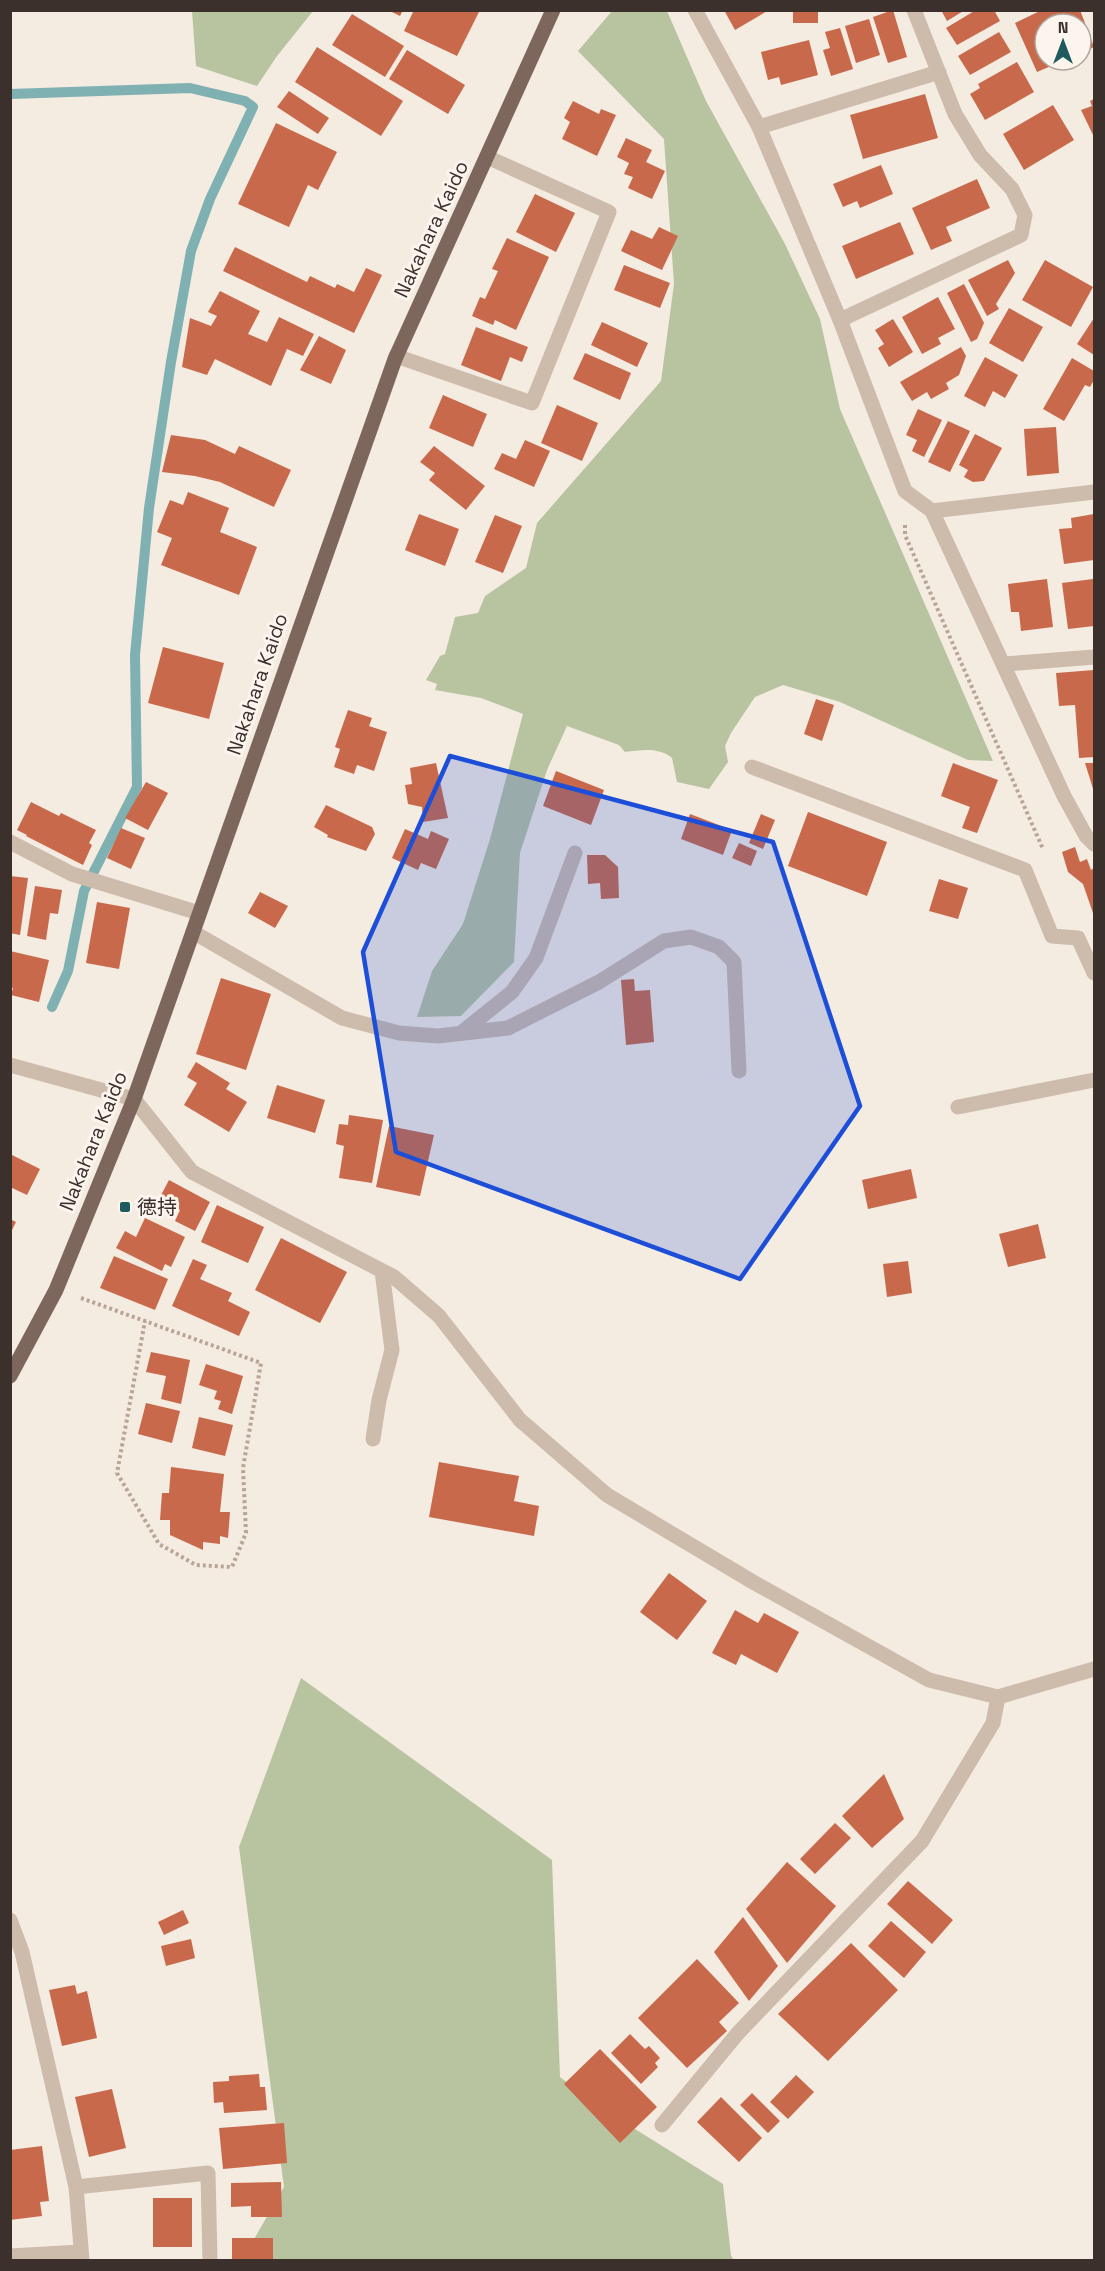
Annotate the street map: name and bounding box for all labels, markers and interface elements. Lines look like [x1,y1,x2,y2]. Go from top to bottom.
north arrow [1033,12,1093,72]
text: N [1058,17,1068,38]
street label: Nakahara Kaido [388,156,474,302]
street label: Nakahara Kaido [221,610,293,758]
street label: Nakahara Kaido [53,1067,133,1215]
place label: 徳持 [137,1194,177,1220]
marker: 徳持 [118,1200,132,1214]

